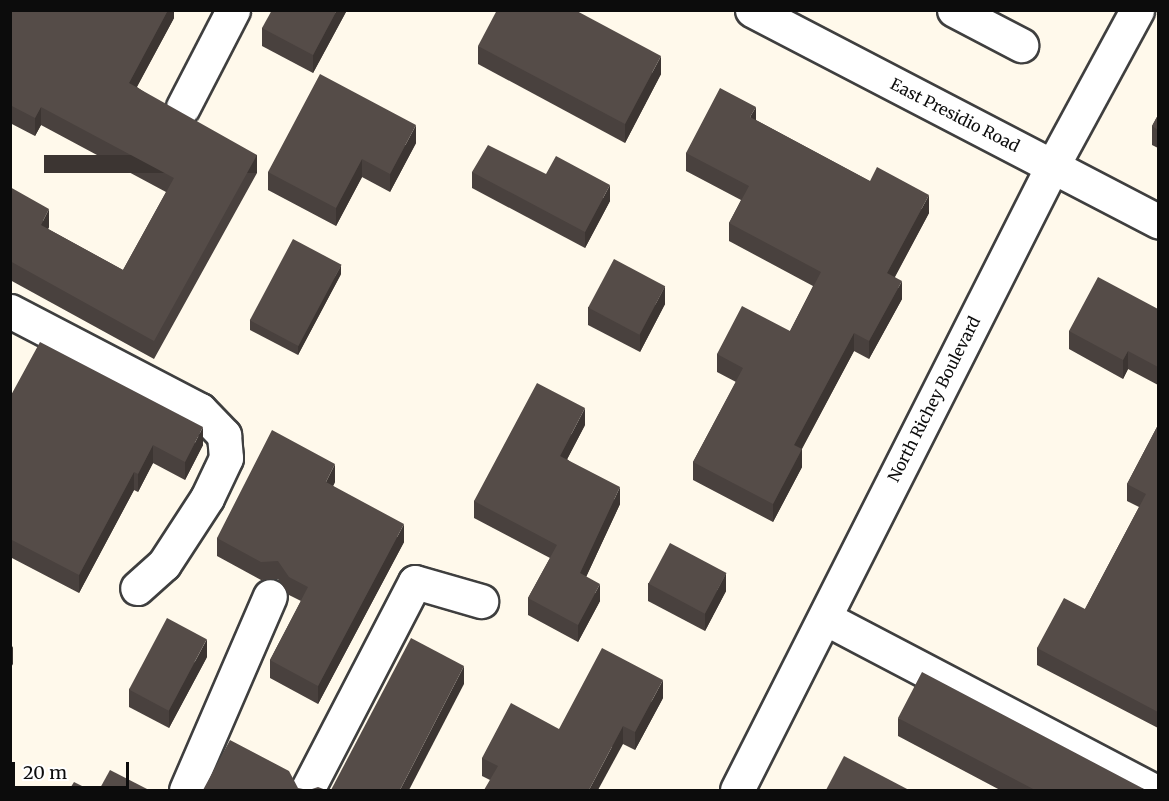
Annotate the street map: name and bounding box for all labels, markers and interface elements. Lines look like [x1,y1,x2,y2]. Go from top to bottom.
street label: East Presidio Road [887,74,1023,156]
street label: North Richey Boulevard [884,313,984,485]
scale bar [15,750,132,788]
text: 20 m [23,761,67,784]

